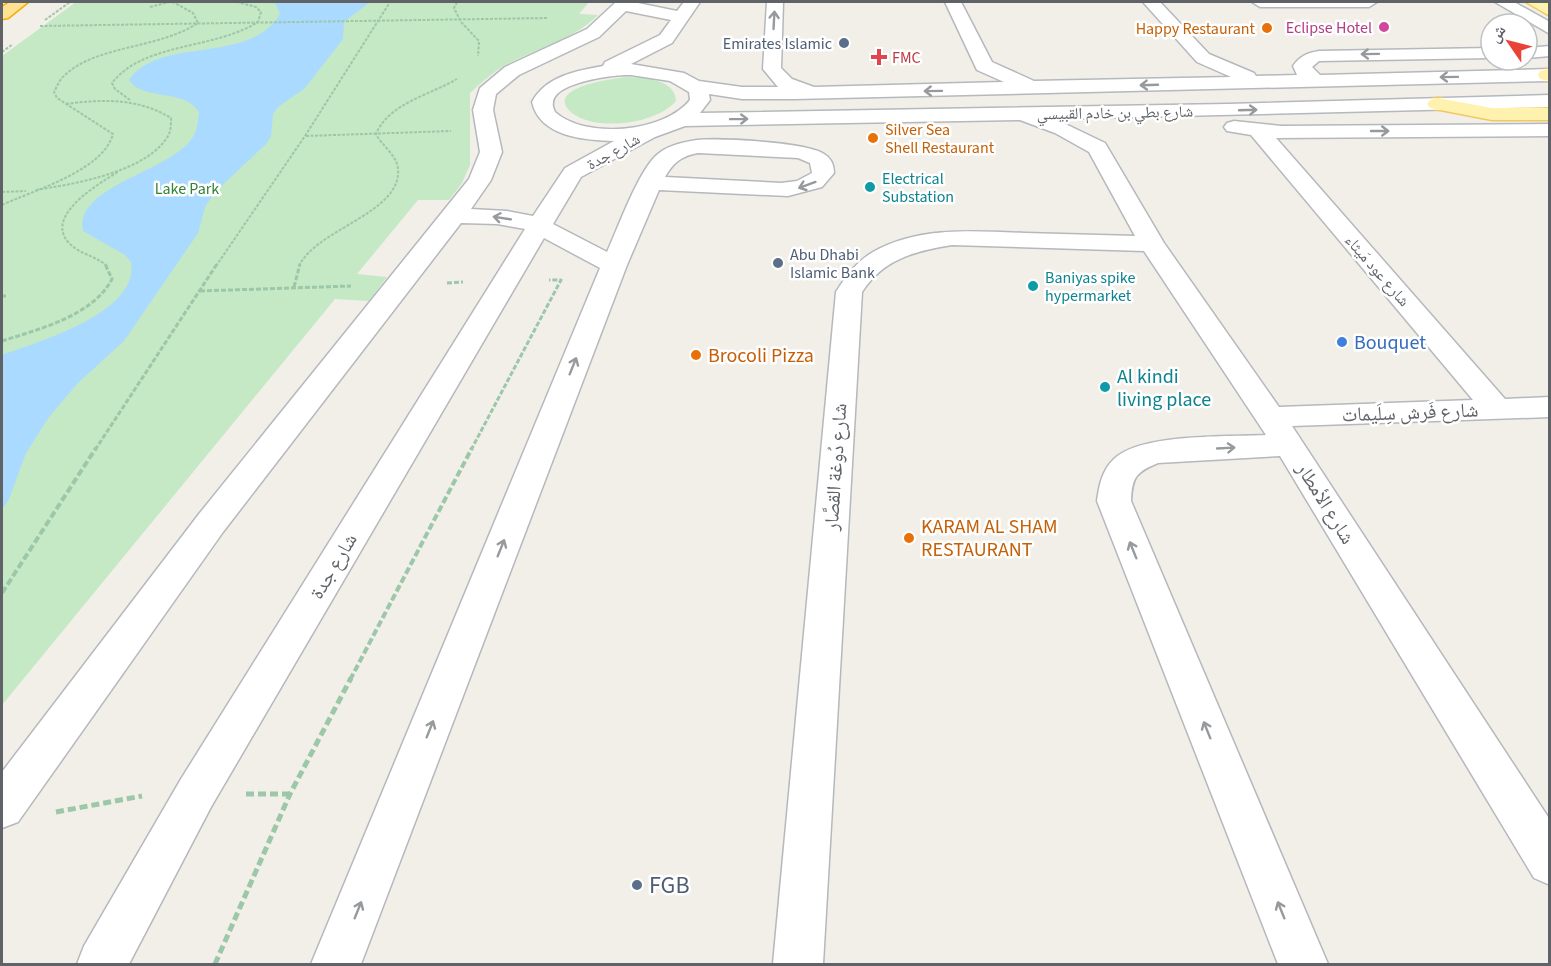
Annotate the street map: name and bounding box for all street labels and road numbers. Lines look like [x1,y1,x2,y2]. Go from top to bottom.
street label: شارع بطي بن خادم القبيسي [1037,101,1193,126]
street label: شارع جدة [583,128,644,176]
street label: شارع عود مَيثاء [1340,230,1415,311]
street label: شارع فَرش سِلَيمات [1341,397,1479,429]
street label: شارع دُوغة القصَّار [818,402,854,533]
street label: شارع الأمطار [1288,456,1361,550]
street label: شارع جدة [303,528,364,605]

